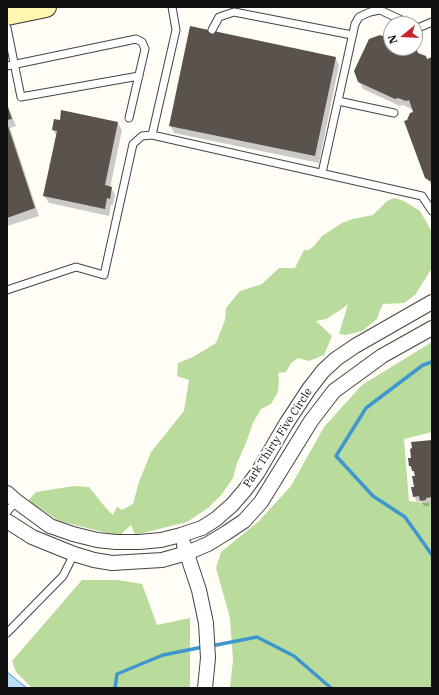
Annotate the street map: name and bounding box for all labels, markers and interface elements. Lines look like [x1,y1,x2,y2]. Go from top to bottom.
north arrow [383,16,423,56]
text: N [385,33,401,46]
street label: Park Thirty Five Circle [241,386,315,490]

